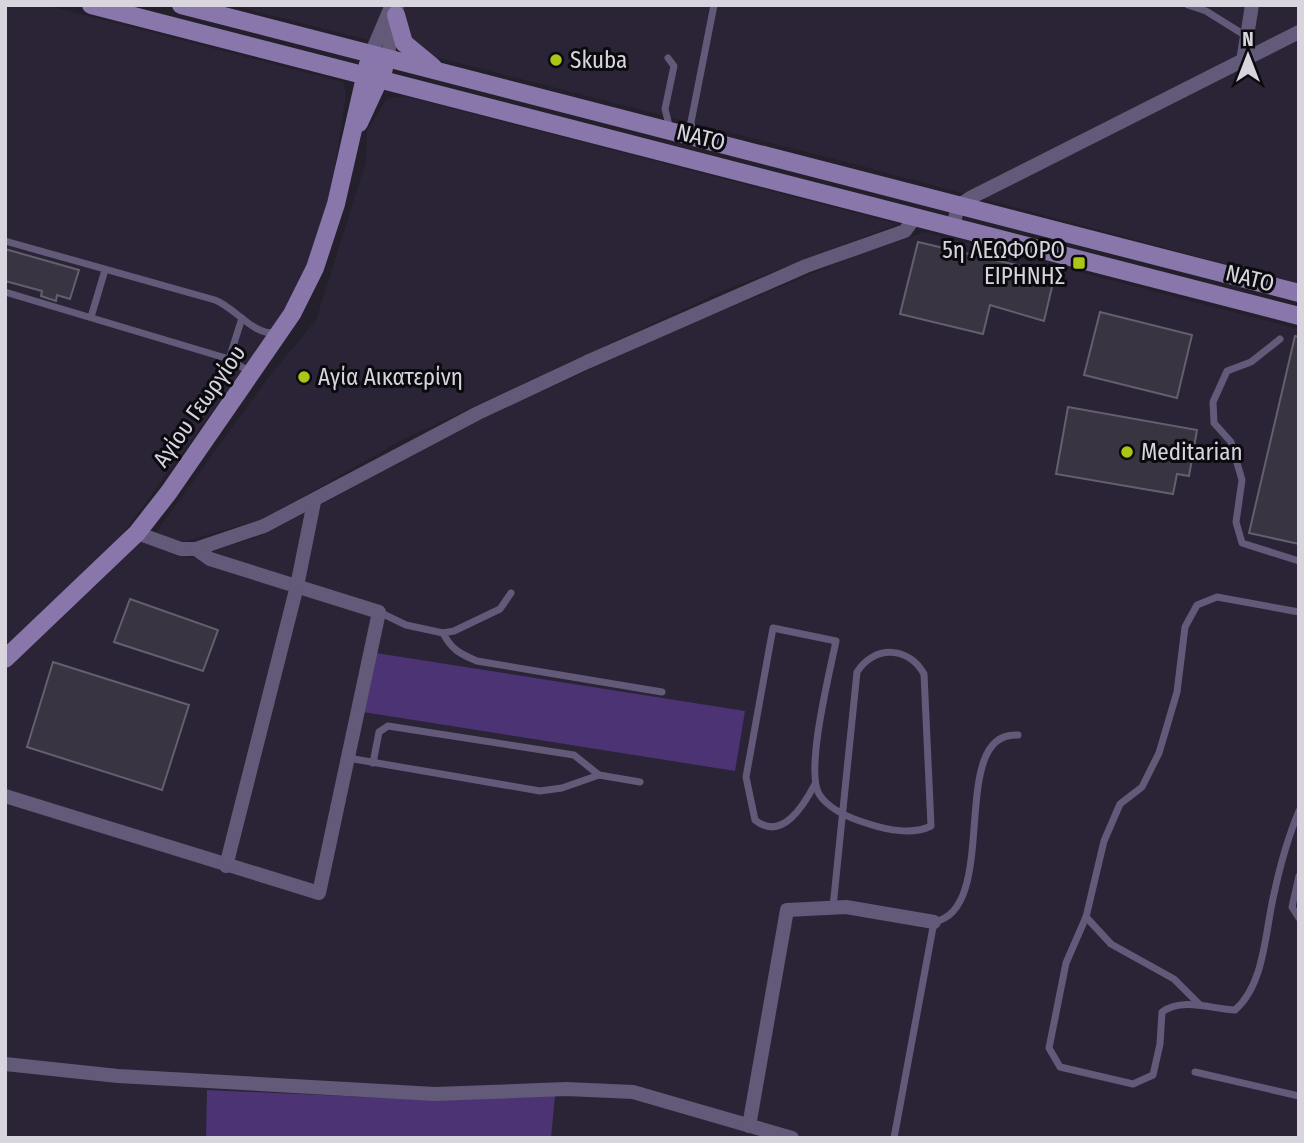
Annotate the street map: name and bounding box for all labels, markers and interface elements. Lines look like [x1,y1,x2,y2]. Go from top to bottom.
north arrow [1213,21,1283,91]
text: N [1242,28,1254,51]
place label: Skuba [570,46,627,74]
marker: Skuba [548,52,564,68]
street label: ΝΑΤΟ [674,117,728,157]
place label: 5η ΛΕΩΦΟΡΟ ΕΙΡΗΝΗΣ [942,236,1065,290]
marker: 5η ΛΕΩΦΟΡΟ ΕΙΡΗΝΗΣ [1071,255,1087,271]
street label: ΝΑΤΟ [1223,258,1277,298]
street label: Αγίου Γεωργίου [147,340,251,472]
place label: Αγία Αικατερίνη [318,363,463,391]
marker: Αγία Αικατερίνη [296,369,312,385]
place label: Meditarian [1141,438,1243,466]
marker: Meditarian [1119,444,1135,460]

